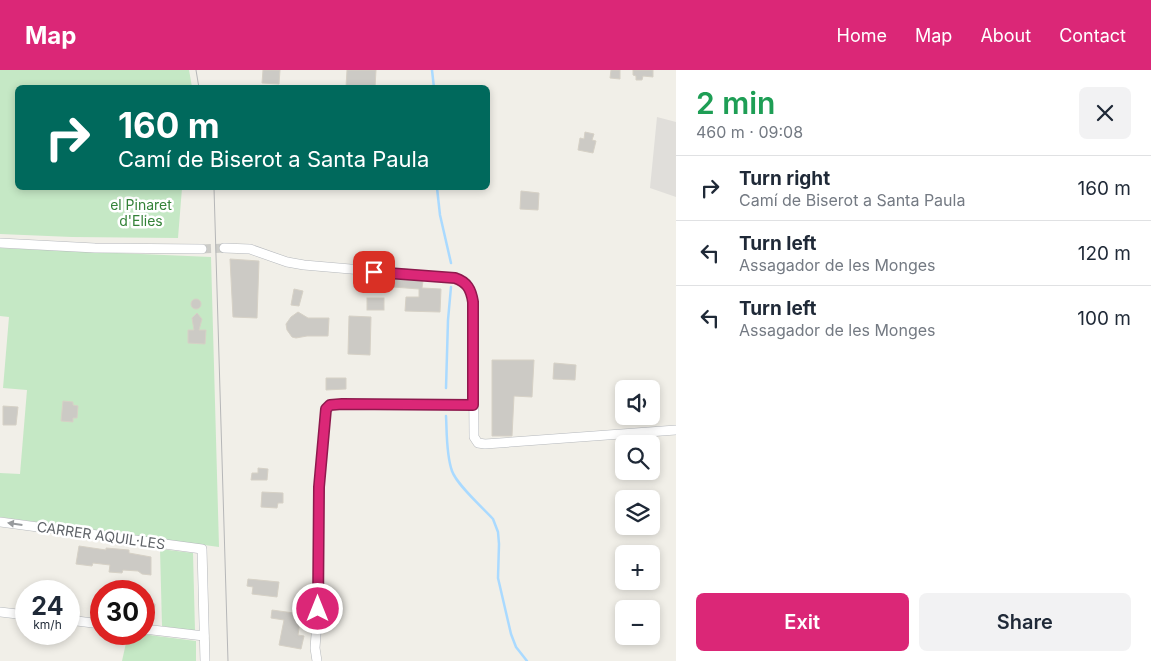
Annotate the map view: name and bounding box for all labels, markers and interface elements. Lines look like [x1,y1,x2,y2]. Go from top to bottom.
text: Map [25,21,76,50]
text: Home [837,25,887,46]
text: Map [915,25,952,46]
text: About [980,25,1031,46]
text: Contact [1059,25,1126,46]
text: 2 min [696,85,775,121]
button: close [1079,87,1131,139]
text: 160 m [118,104,220,146]
icon: right [35,105,100,170]
text: 460 m · 09:08 [696,122,803,142]
text: Camí de Biserot a Santa Paula [118,146,429,172]
text: Turn right [739,167,830,190]
icon: right [696,174,724,202]
text: 160 m [1078,177,1131,200]
text: Camí de Biserot a Santa Paula [739,190,965,210]
park label: el Pinaret d'Elies [110,196,172,229]
text: Turn left [739,232,817,255]
icon: left [696,239,724,267]
text: 120 m [1078,242,1131,265]
pin [353,251,395,293]
text: Assagador de les Monges [739,255,935,275]
icon: arrive [360,258,388,286]
text: Turn left [739,297,817,320]
icon: left [696,304,724,332]
text: 100 m [1077,307,1131,330]
text: Assagador de les Monges [739,320,935,340]
map controls [615,380,660,645]
button: sound [615,380,660,425]
button: search [615,435,660,480]
button: layers [615,490,660,535]
street label: CARRER AQUIL·LES [36,518,166,552]
one-way arrow [6,520,22,528]
button: + [615,545,660,590]
speed limit sign: 30 [90,580,155,645]
position arrow [291,582,343,634]
text: 24 [31,591,64,621]
button: Exit [696,593,909,651]
button: Share [919,593,1131,651]
button: − [615,600,660,645]
text: km/h [33,617,62,632]

